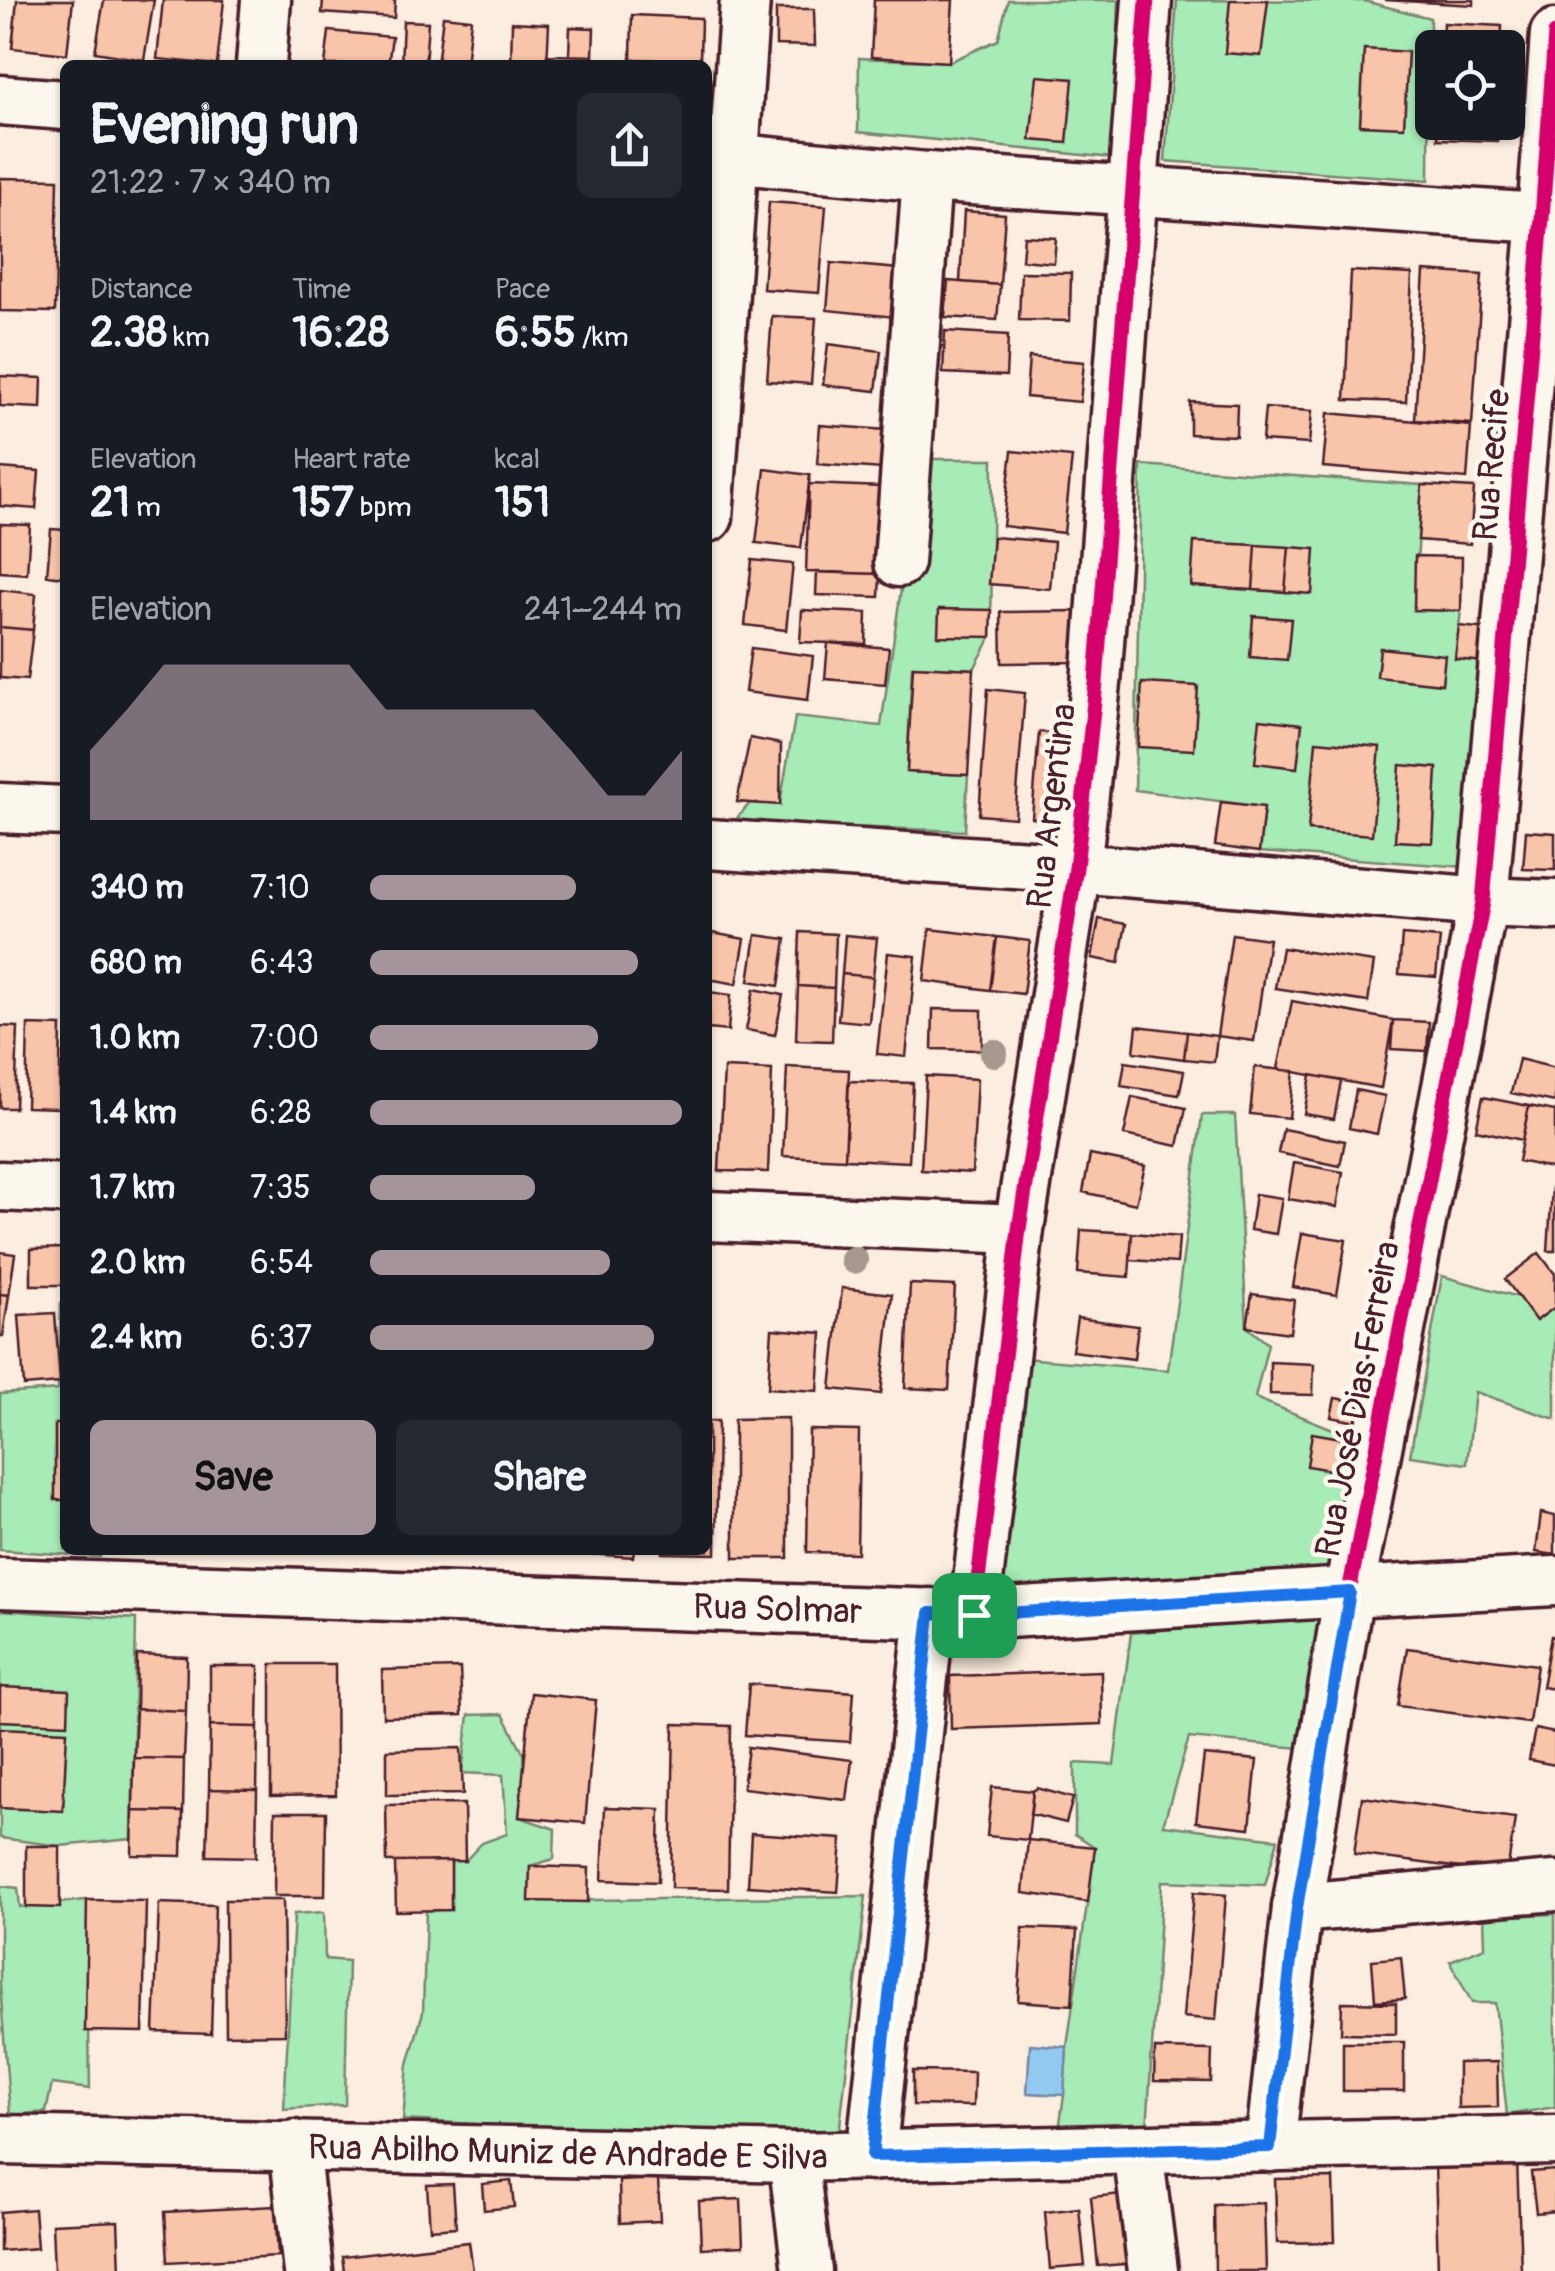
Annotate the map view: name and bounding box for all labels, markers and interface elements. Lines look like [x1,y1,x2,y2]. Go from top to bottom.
map controls [1415,30,1525,140]
button: locate [1415,30,1525,140]
text: Evening run [90,91,359,160]
button: share [577,93,682,198]
text: 21:22 · 7 × 340 m [90,163,331,203]
text: Distance [90,272,192,307]
text: Time [292,272,351,307]
text: Pace [495,272,550,307]
text: 2.38 [90,307,167,359]
text: 16:28 [292,307,389,359]
text: 6:55 [495,307,576,359]
text: km [167,320,210,355]
text: /km [576,320,629,355]
street label: Rua Recife [1463,387,1521,543]
text: Elevation [90,442,197,477]
text: Heart rate [292,442,410,477]
text: kcal [495,442,540,477]
text: 21 [90,477,130,529]
text: 157 [292,477,354,529]
text: 151 [495,477,550,529]
text: m [130,490,161,525]
text: bpm [354,490,412,525]
text: Elevation [90,590,212,630]
text: 241–244 m [524,590,682,630]
street label: Rua Argentina [1018,701,1086,911]
text: 340 m [90,868,184,908]
text: 7:10 [250,868,310,908]
text: 680 m [90,943,182,983]
text: 6:43 [250,943,314,983]
text: 1.0 km [90,1018,180,1058]
text: 7:00 [250,1018,319,1058]
text: 1.4 km [90,1093,177,1133]
text: 6:28 [250,1093,311,1133]
text: 1.7 km [90,1168,175,1208]
text: 7:35 [250,1168,311,1208]
street label: Rua José Dias Ferreira [1306,1238,1410,1561]
text: 2.0 km [90,1243,185,1283]
text: 6:54 [250,1243,313,1283]
text: 2.4 km [90,1318,182,1358]
text: 6:37 [250,1318,312,1358]
button: Save [90,1420,376,1535]
button: Share [396,1420,682,1535]
pin [932,1573,1017,1658]
street label: Rua Solmar [692,1585,863,1634]
icon: arrive [947,1588,1002,1643]
street label: Rua Abilho Muniz de Andrade E Silva [307,2126,828,2180]

